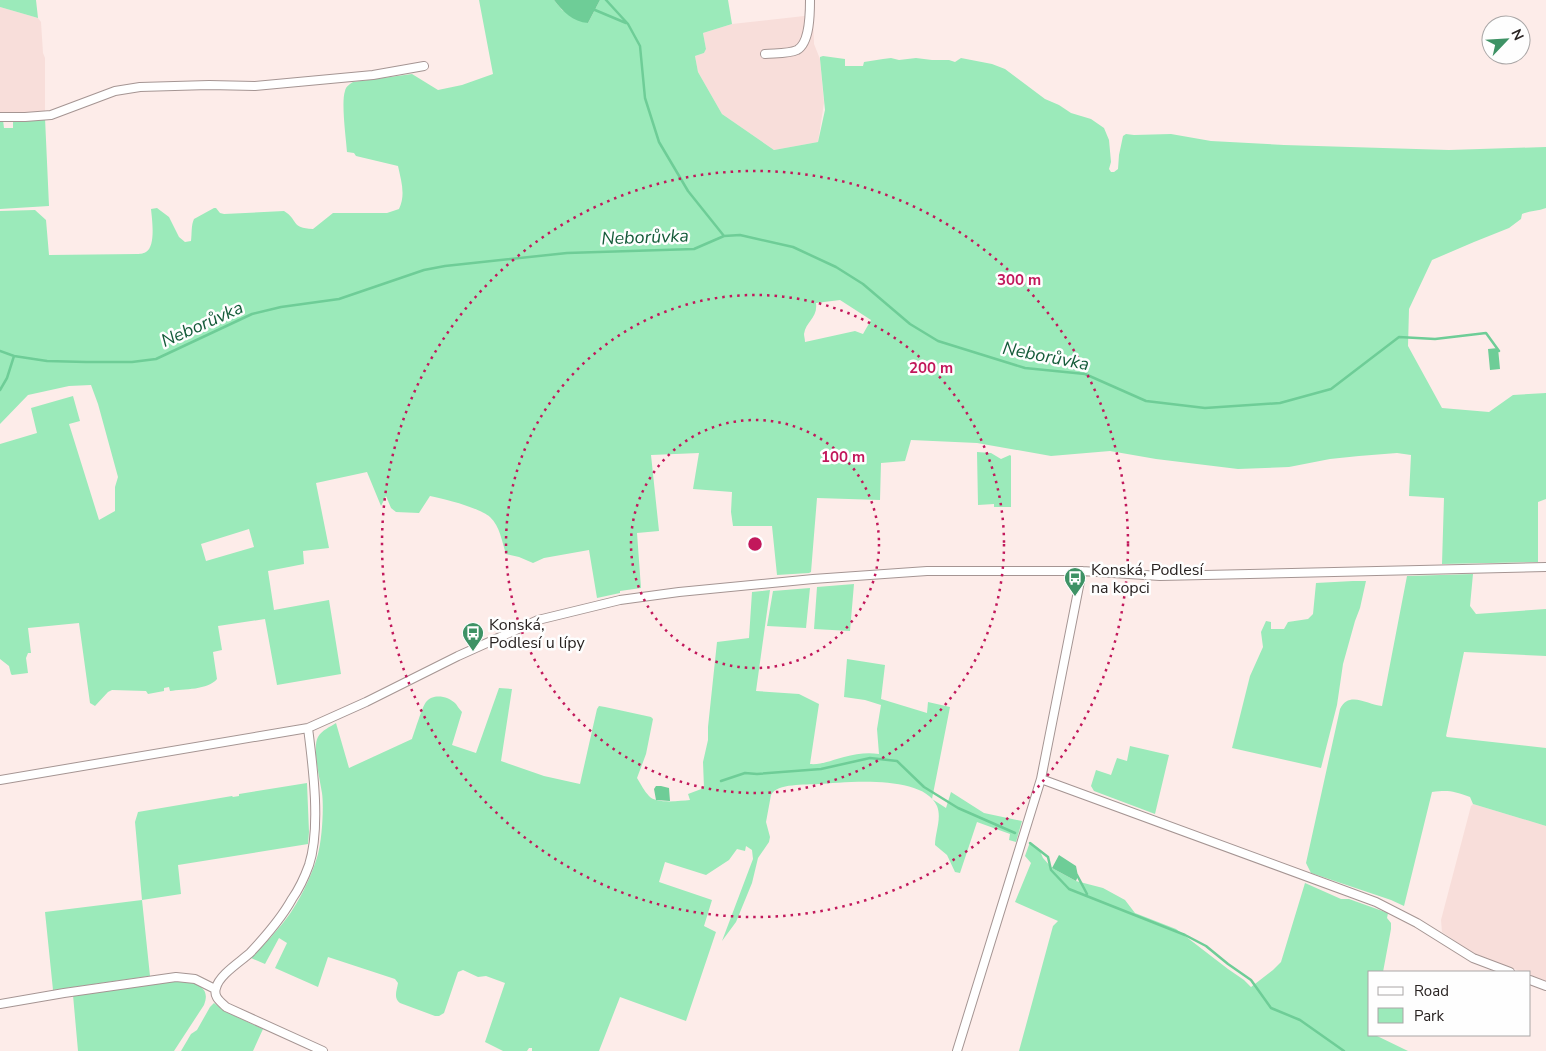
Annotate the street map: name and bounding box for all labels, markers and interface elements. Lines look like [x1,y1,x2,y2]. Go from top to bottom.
north arrow [1481,15,1531,65]
text: N [1507,26,1528,43]
water label: Neborůvka [601,223,689,251]
text: 300 m [997,270,1041,290]
water label: Neborůvka [157,295,247,353]
water label: Neborůvka [1001,336,1091,376]
text: 200 m [909,358,953,378]
text: 100 m [821,447,865,467]
centre of rings [746,535,764,553]
place label: Konská, Podlesí na kopci [1091,559,1205,599]
bus stop icon: Konská, Podlesí na kopci [1063,566,1087,597]
place label: Konská, Podlesí u lípy [489,614,585,654]
bus stop icon: Konská, Podlesí u lípy [461,621,485,652]
legend [1368,971,1531,1036]
text: Road [1414,981,1449,1001]
text: Park [1414,1006,1444,1026]

